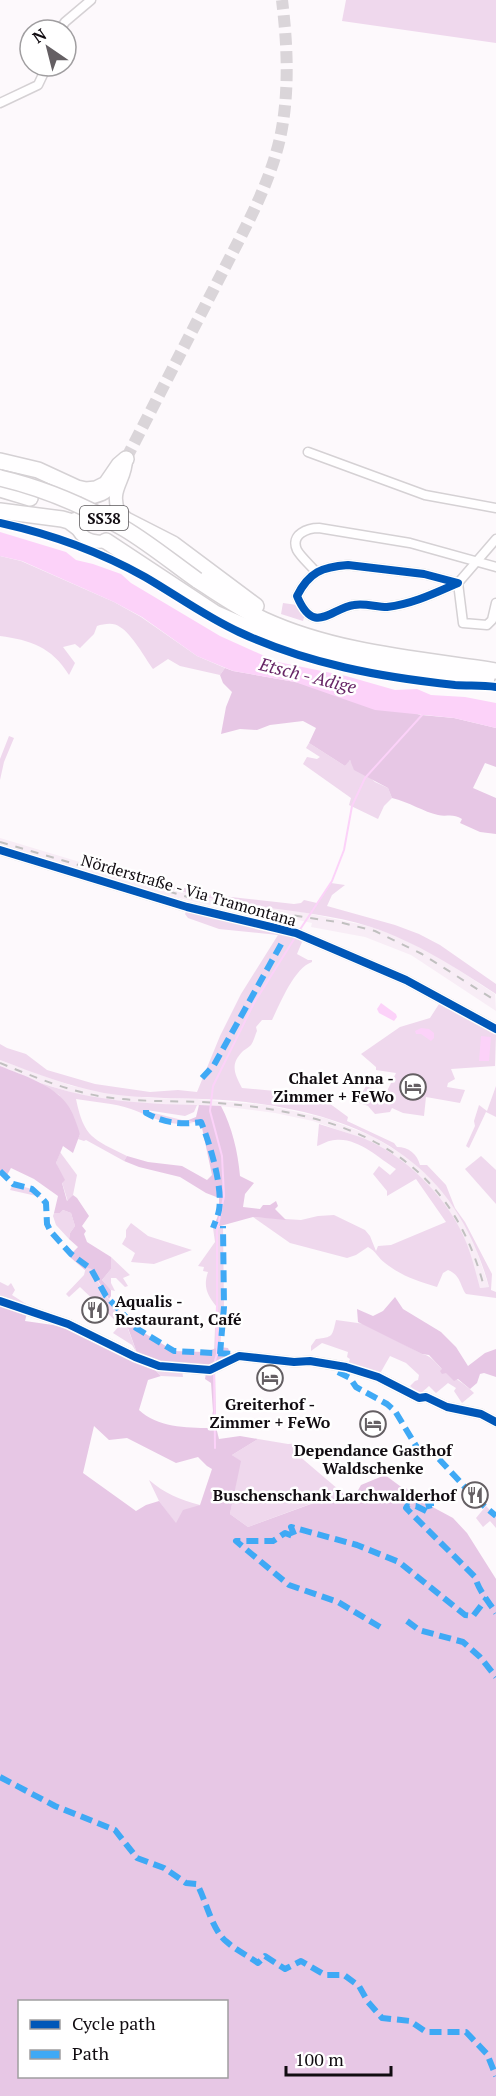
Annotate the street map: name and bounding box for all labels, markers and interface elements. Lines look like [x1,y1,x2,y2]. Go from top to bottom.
north arrow [18,18,78,78]
text: N [28,23,51,48]
road number: SS38 [80,506,128,530]
water label: Etsch - Adige [256,651,359,699]
street label: Nörderstraße - Via Tramontana [79,849,299,931]
place label: Chalet Anna - Zimmer + FeWo [273,1067,394,1107]
hotel icon: Chalet Anna - Zimmer + FeWo [398,1072,428,1102]
place label: Aqualis - Restaurant, Café [115,1290,242,1330]
restaurant icon: Aqualis - Restaurant, Café [80,1295,110,1325]
hotel icon: Greiterhof - Zimmer + FeWo [255,1363,285,1393]
place label: Greiterhof - Zimmer + FeWo [210,1393,331,1433]
hotel icon: Dependance Gasthof Waldschenke [358,1409,388,1439]
place label: Dependance Gasthof Waldschenke [294,1439,454,1479]
restaurant icon: Buschenschank Larchwalderhof [460,1480,490,1510]
place label: Buschenschank Larchwalderhof [213,1484,458,1506]
legend [18,2000,228,2078]
text: Cycle path [72,2011,156,2035]
scale bar [286,2039,391,2077]
text: Path [72,2041,109,2065]
text: 100 m [295,2047,344,2071]

